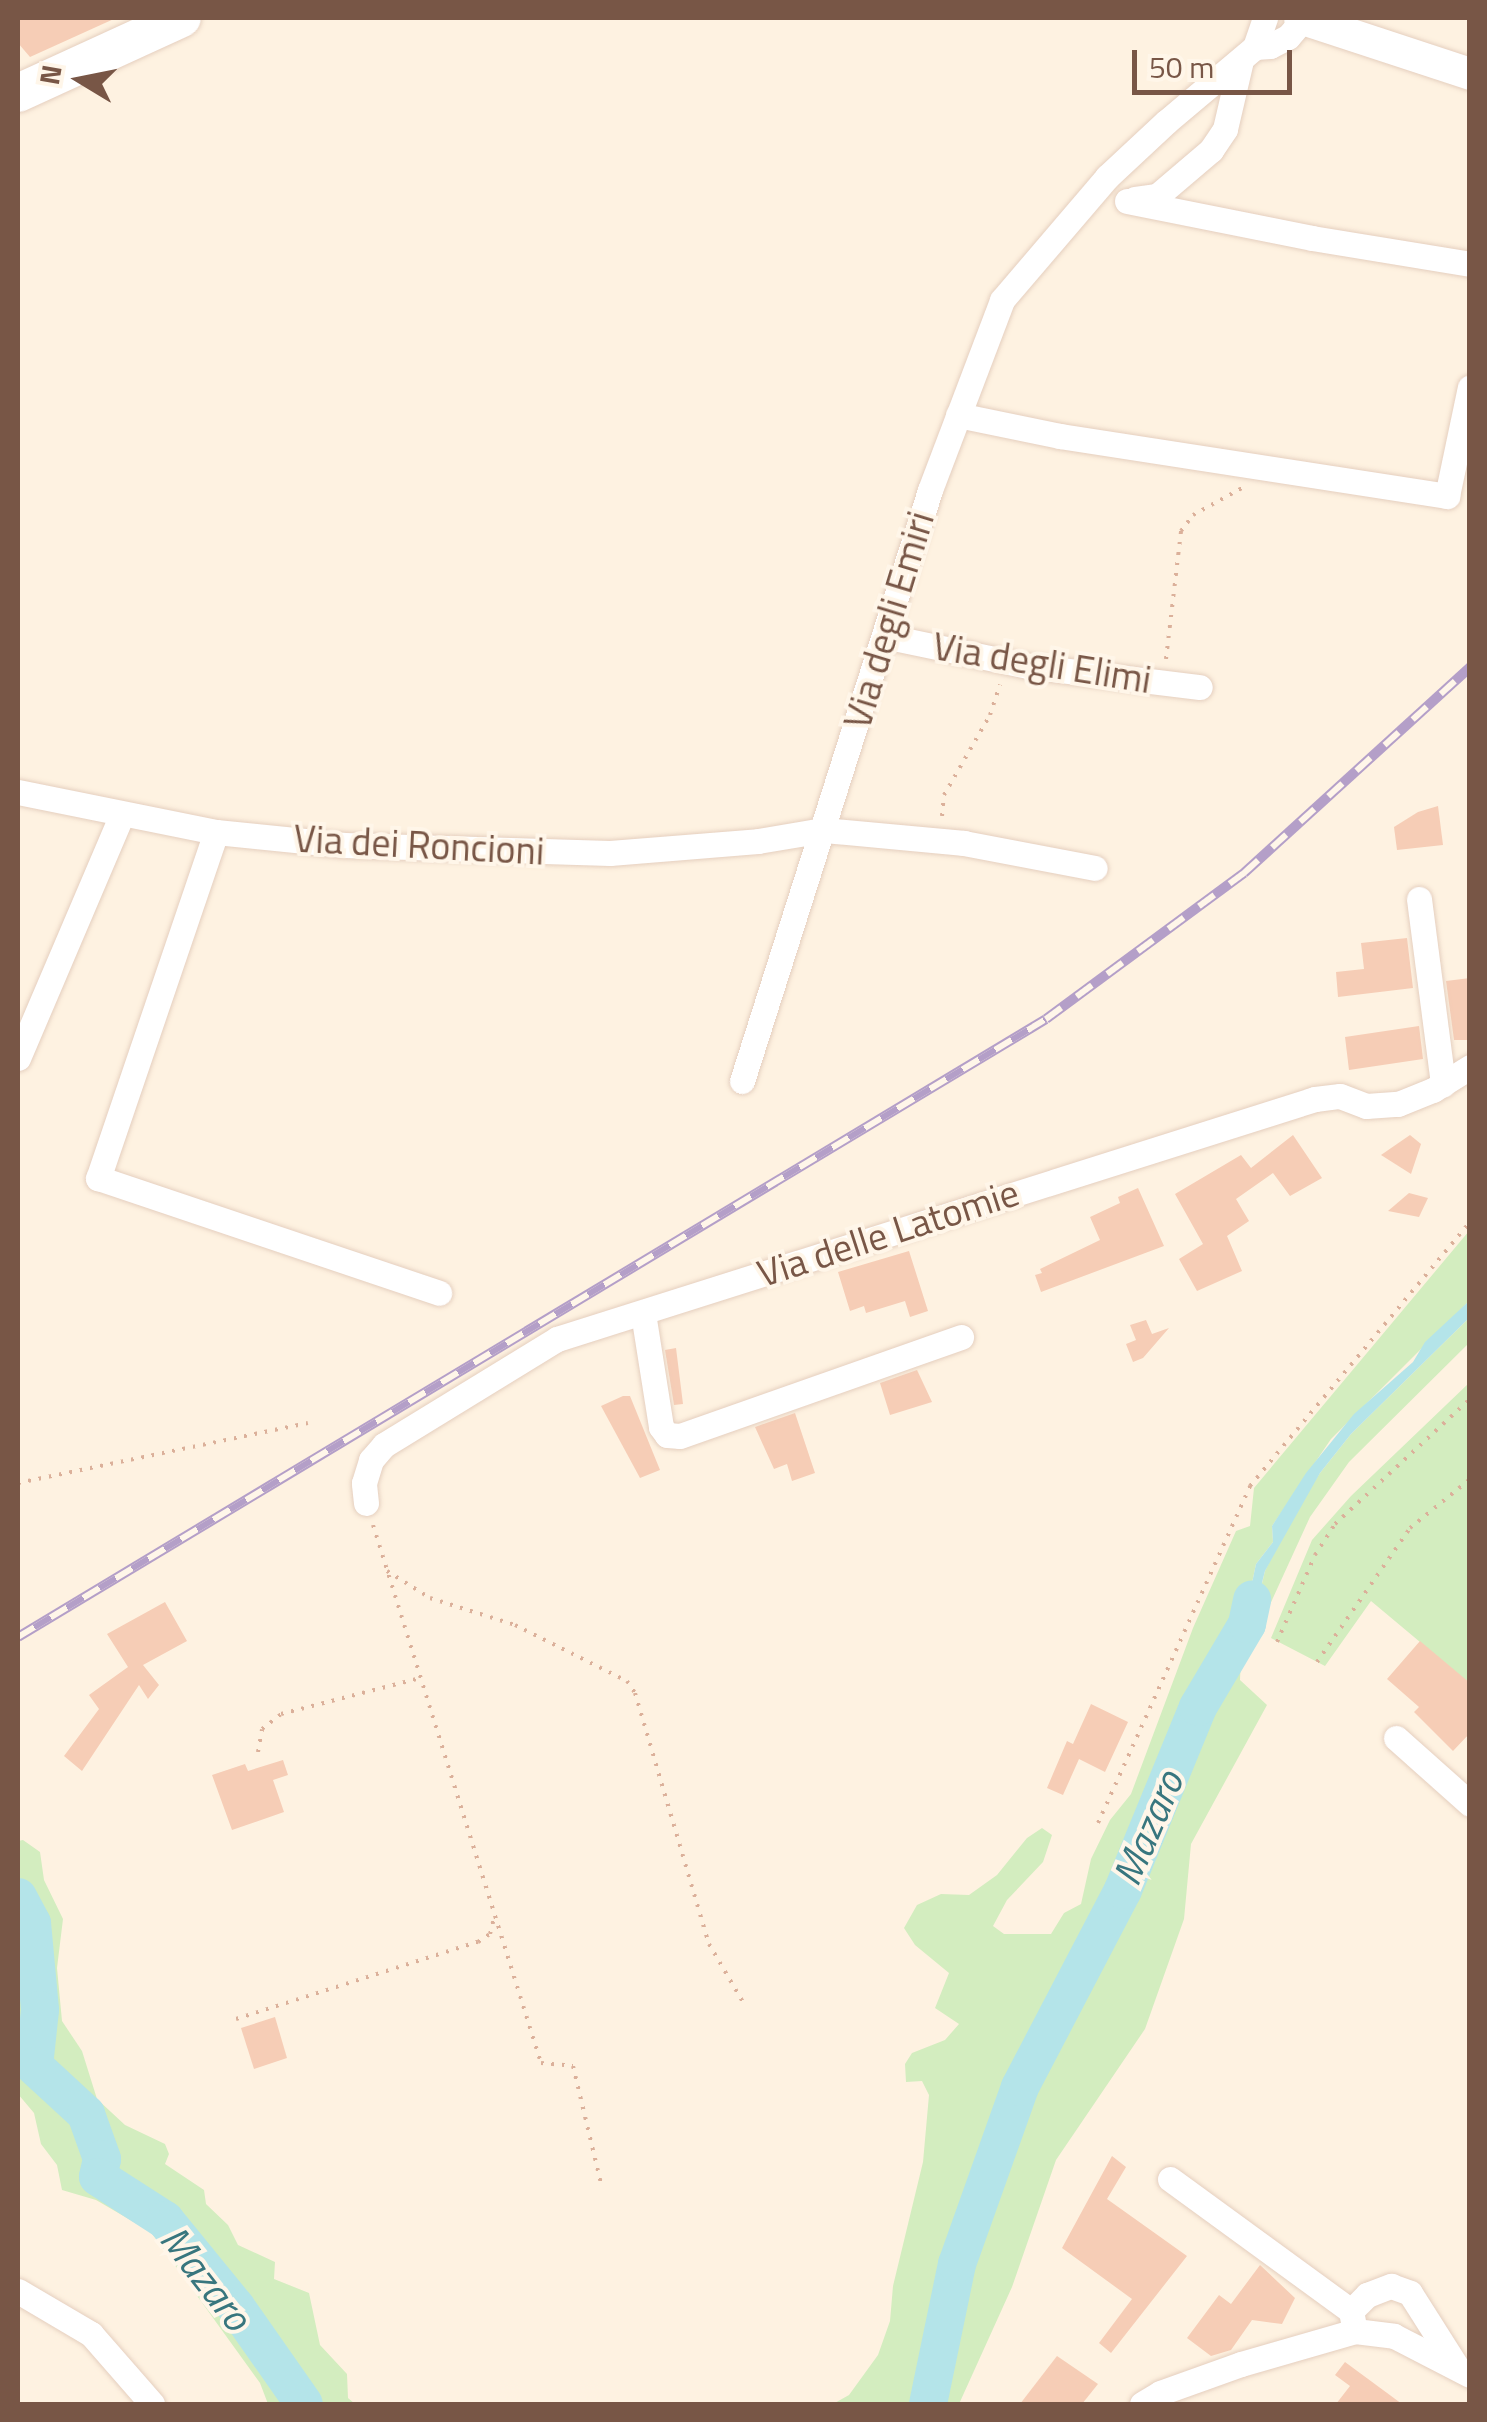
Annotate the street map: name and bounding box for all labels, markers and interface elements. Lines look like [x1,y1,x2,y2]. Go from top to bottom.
north arrow [30,30,130,130]
scale bar [1137,30,1297,92]
text: 50 m [1149,44,1214,90]
text: N [27,61,73,88]
street label: Via degli Emiri [834,506,944,734]
street label: Via degli Elimi [930,623,1154,703]
street label: Via dei Roncioni [292,816,546,874]
street label: Via delle Latomie [752,1169,1024,1297]
water label: Mazaro [1103,1764,1193,1892]
water label: Mazaro [150,2216,262,2340]

